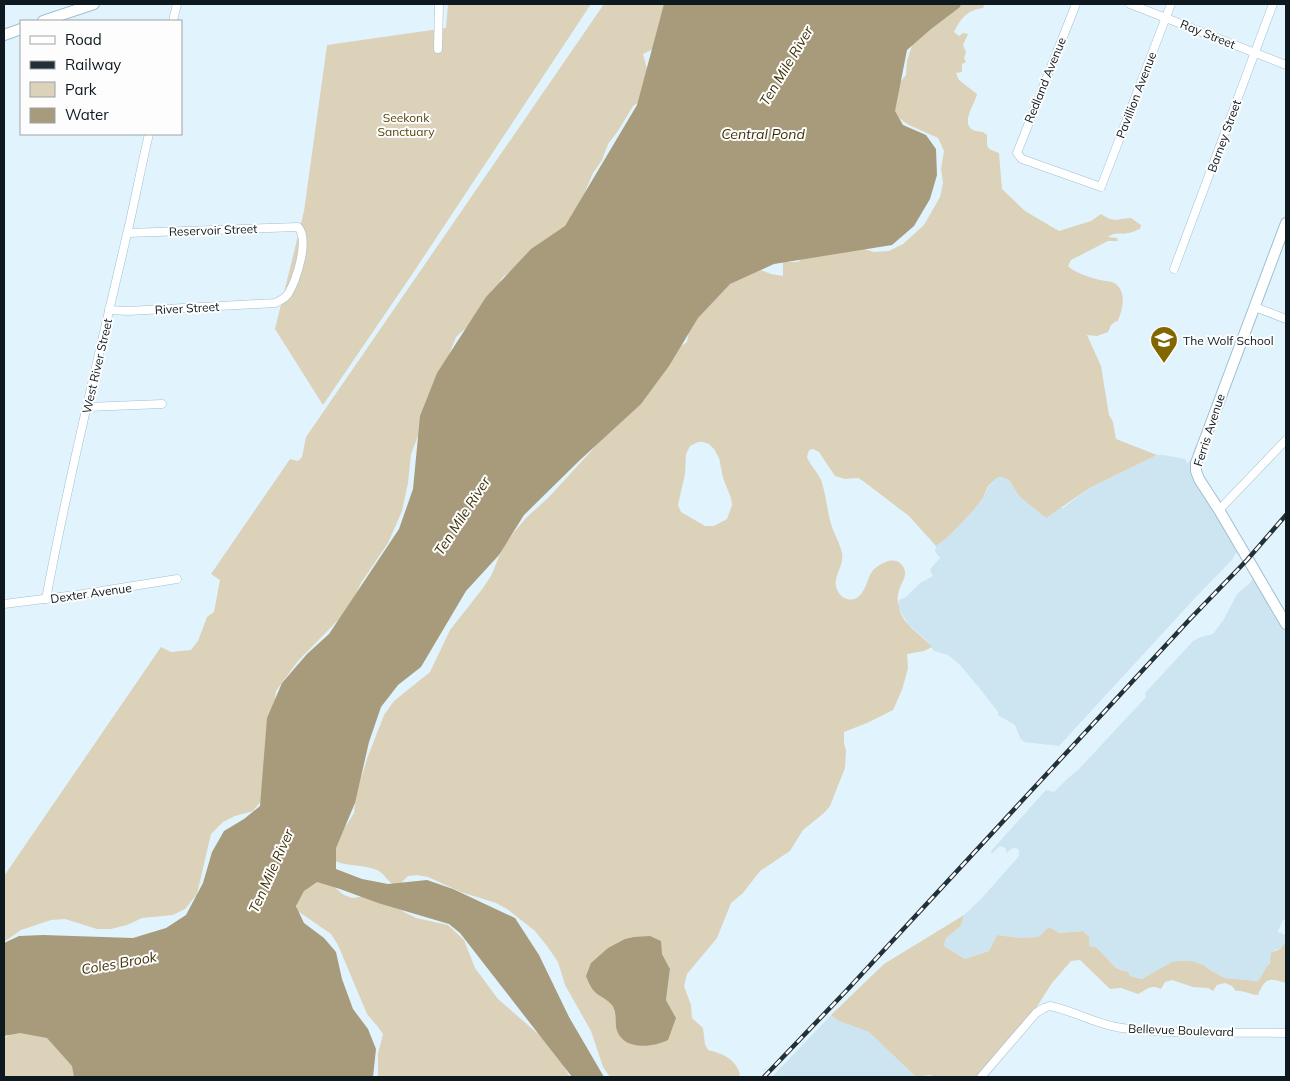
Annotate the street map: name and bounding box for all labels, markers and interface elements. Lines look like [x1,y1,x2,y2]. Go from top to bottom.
street label: Ray Street [1178,16,1238,52]
legend [20,20,182,135]
water label: Ten Mile River [755,22,817,109]
text: Road [65,30,102,49]
street label: Redland Avenue [1021,35,1069,125]
street label: Pavillion Avenue [1113,50,1159,140]
text: Railway [65,55,121,74]
text: Park [65,80,97,99]
street label: Barney Street [1204,98,1244,174]
text: Water [65,105,109,124]
park label: Seekonk Sanctuary [377,110,435,139]
water label: Central Pond [721,125,805,143]
street label: Reservoir Street [168,221,258,239]
street label: River Street [154,299,220,317]
street label: West River Street [79,317,115,415]
school or university icon: The Wolf School [1149,325,1179,364]
place label: The Wolf School [1183,333,1273,348]
street label: Ferris Avenue [1190,392,1228,468]
water label: Ten Mile River [430,473,495,559]
street label: Dexter Avenue [49,580,133,606]
water label: Ten Mile River [245,825,298,916]
water label: Coles Brook [80,947,159,978]
street label: Bellevue Boulevard [1128,1021,1234,1039]

